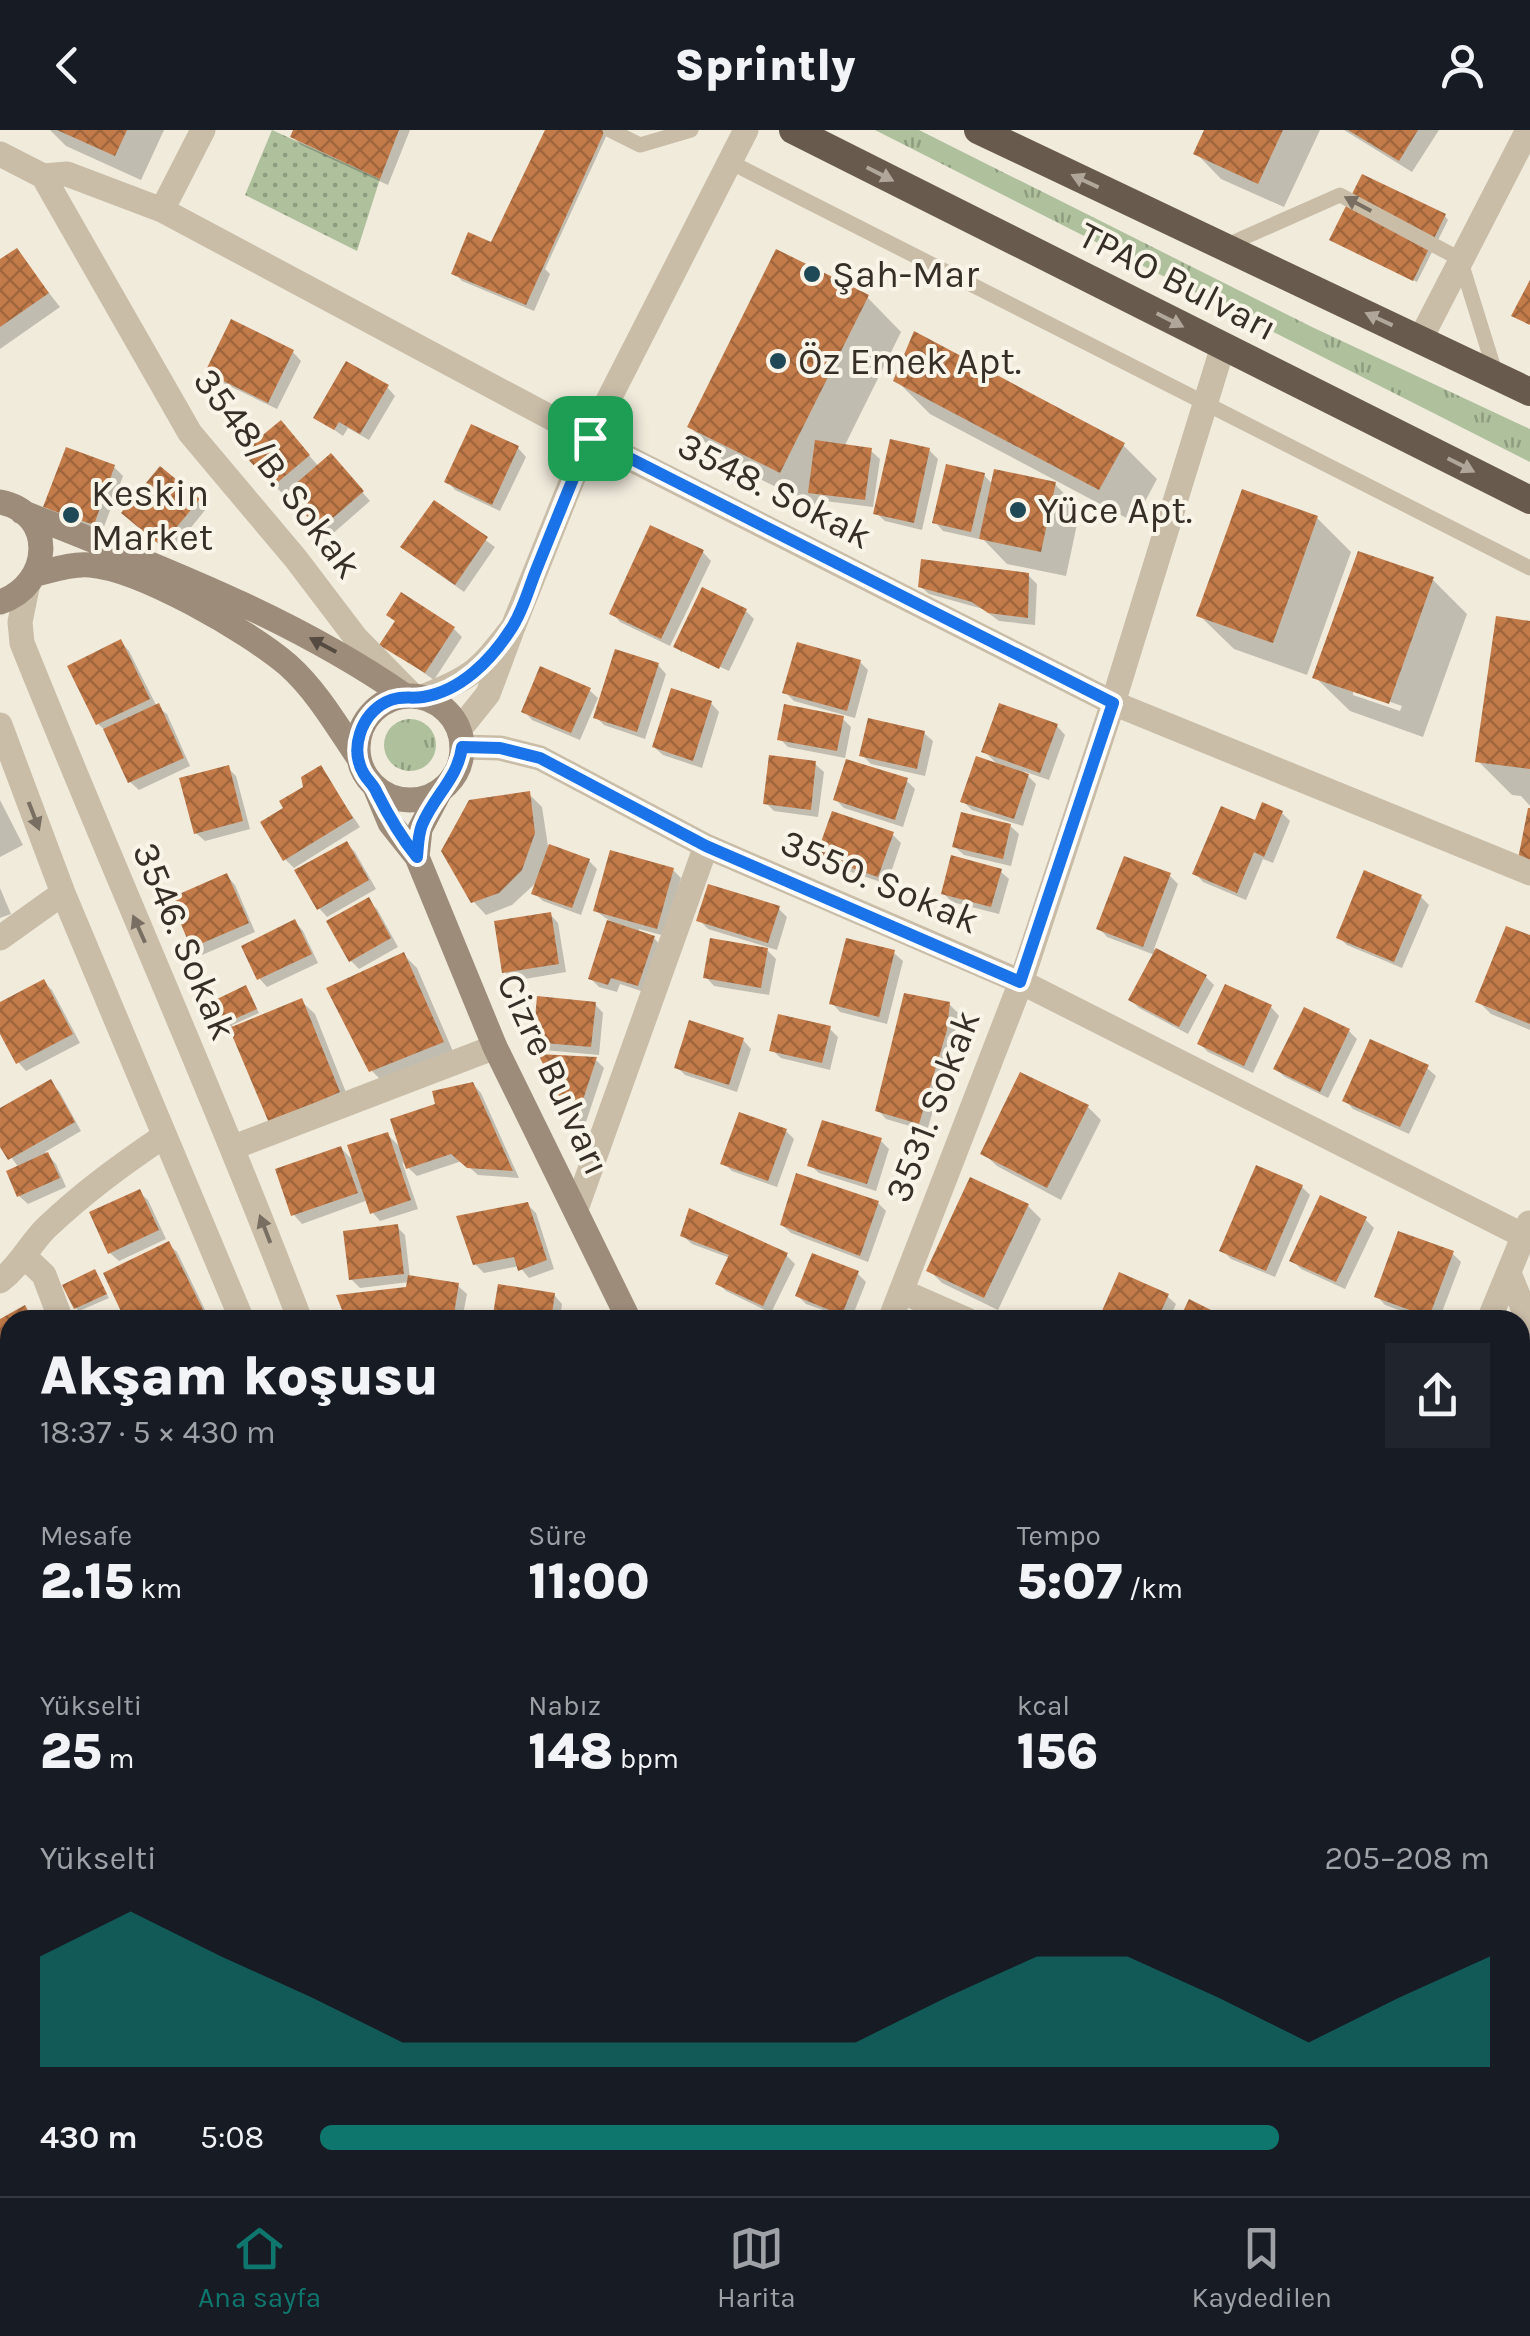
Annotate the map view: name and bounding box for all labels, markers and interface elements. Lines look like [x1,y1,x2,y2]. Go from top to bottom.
icon: back [40,38,95,93]
icon: person [1435,38,1490,93]
text: Sprintly [674,39,856,91]
one-way arrow [866,165,895,182]
one-way arrow [1070,173,1099,190]
one-way arrow [1343,196,1372,213]
street label: TPAO Bulvarı [1071,212,1284,351]
place label: Şah-Mar [832,252,979,297]
marker: Şah-Mar [801,263,823,285]
one-way arrow [1365,310,1394,327]
one-way arrow [1156,311,1185,328]
place label: Öz Emek Apt. [798,339,1022,384]
marker: Öz Emek Apt. [767,350,789,372]
street label: 3548/B. Sokak [184,359,371,587]
pin [548,396,633,481]
icon: arrive [563,411,618,466]
street label: 3548. Sokak [670,422,879,559]
one-way arrow [1447,456,1476,473]
place label: Keskin Market [91,471,213,560]
place label: Yüce Apt. [1038,488,1193,533]
marker: Yüce Apt. [1007,499,1029,521]
marker: Keskin Market [60,504,82,526]
one-way arrow [308,637,337,654]
one-way arrow [27,802,43,832]
street label: 3550. Sokak [774,819,986,943]
street label: 3546. Sokak [123,836,246,1047]
one-way arrow [131,914,147,944]
street label: Cizre Bulvarı [487,966,620,1182]
street label: 3531. Sokak [875,1004,990,1209]
one-way arrow [257,1213,272,1243]
button: share [1385,1343,1490,1448]
text: Akşam koşusu [40,1344,439,1408]
text: 18:37 · 5 × 430 m [40,1414,276,1451]
text: Mesafe [40,1519,132,1552]
text: Süre [528,1519,587,1552]
text: Tempo [1017,1519,1101,1552]
text: 2.15 [40,1552,134,1611]
text: 11:00 [528,1552,650,1611]
text: 5:07 [1017,1552,1122,1611]
text: km [134,1572,182,1605]
text: /km [1122,1572,1183,1605]
text: Yükselti [40,1689,142,1722]
text: Nabız [528,1689,601,1722]
text: kcal [1017,1689,1070,1722]
text: 25 [40,1722,102,1781]
text: 148 [528,1722,613,1781]
text: 156 [1017,1722,1098,1781]
text: m [102,1742,135,1775]
text: bpm [613,1742,679,1775]
text: Yükselti [40,1840,157,1877]
text: 205–208 m [1325,1840,1490,1877]
text: 430 m [40,2119,138,2156]
text: 5:08 [200,2119,264,2156]
tab: Ana sayfa [198,2221,321,2314]
tab: Harita [717,2221,796,2314]
tab: Kaydedilen [1192,2221,1332,2314]

